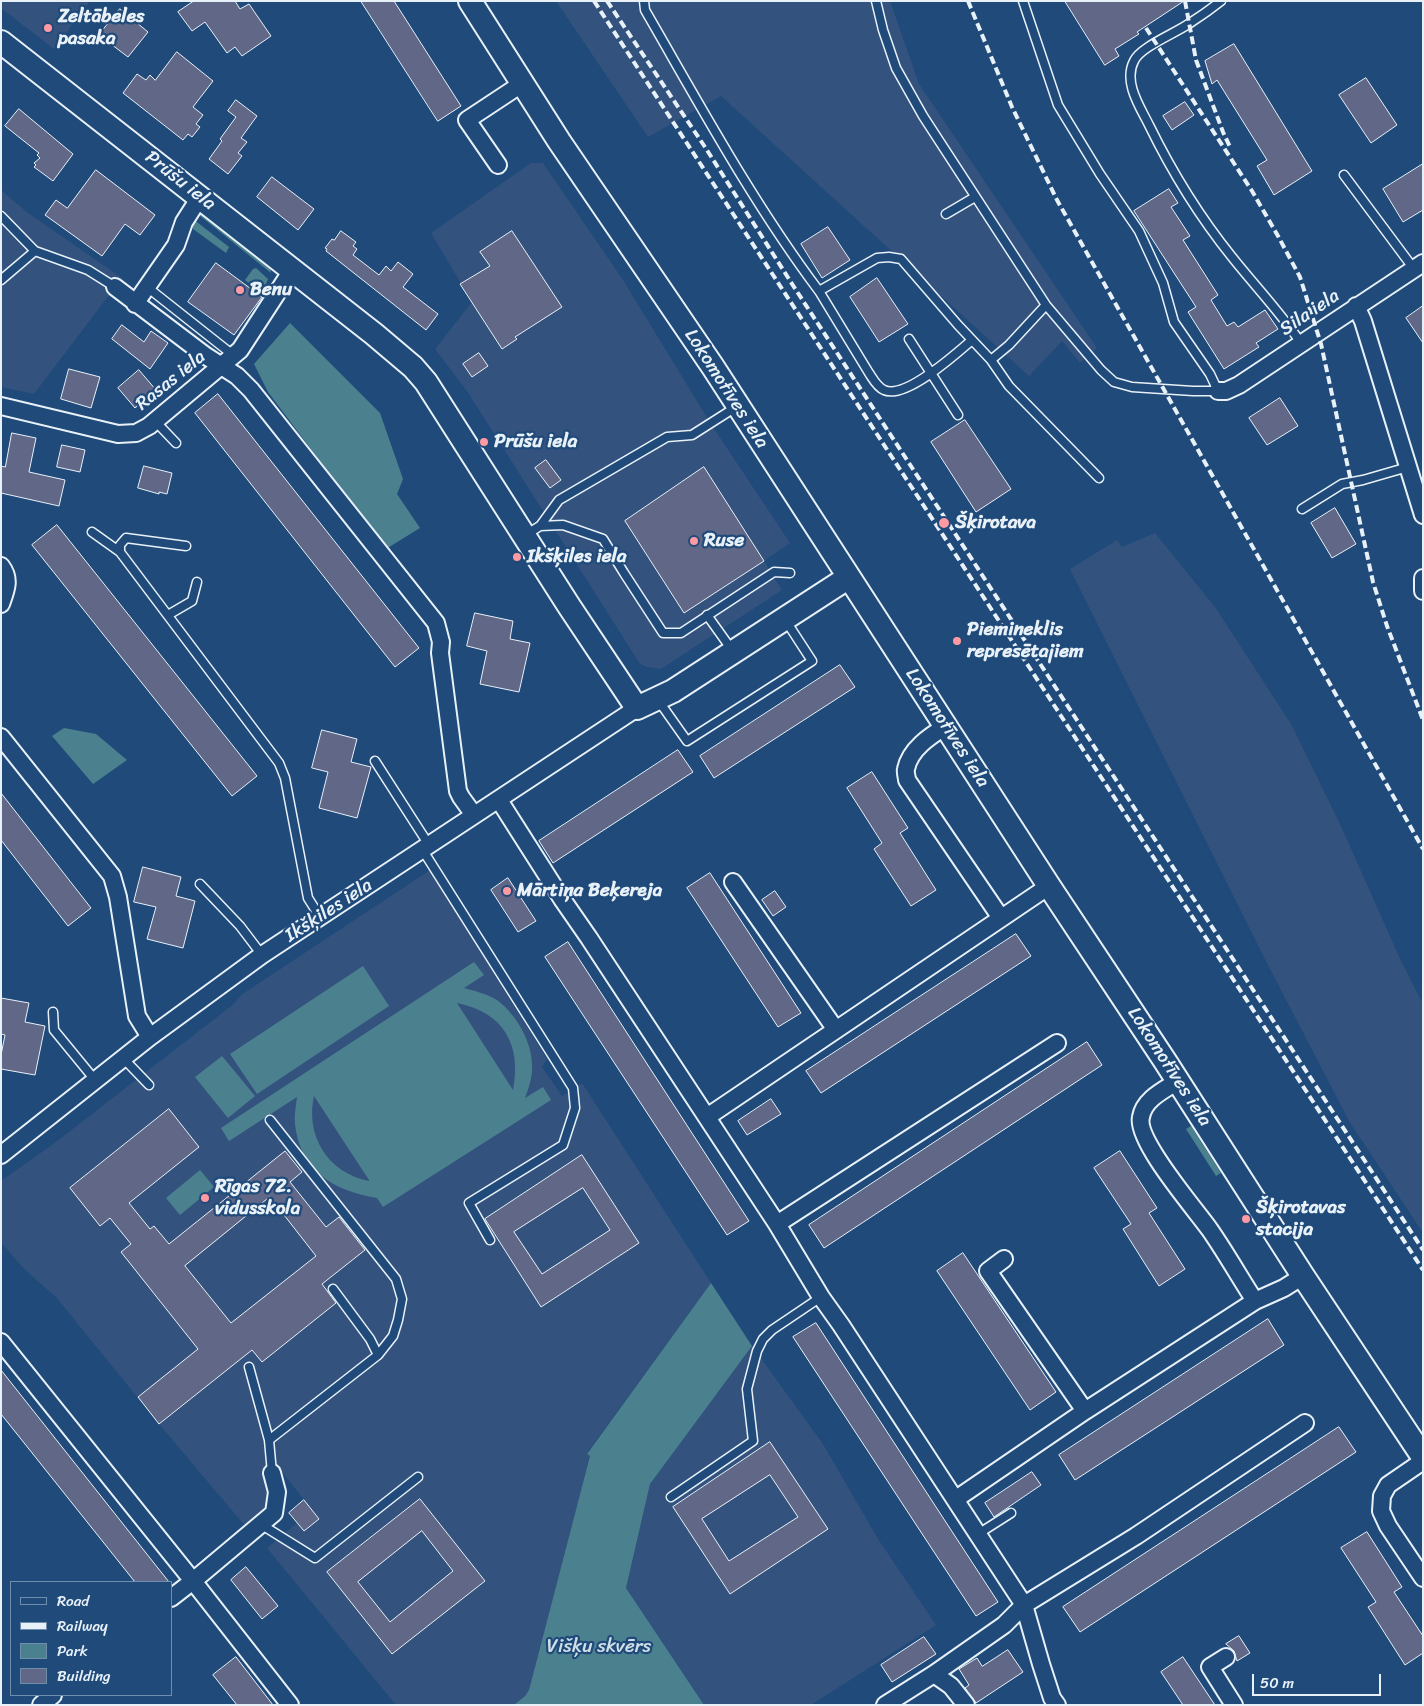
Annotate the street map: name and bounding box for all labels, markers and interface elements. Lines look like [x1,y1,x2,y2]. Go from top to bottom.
place label: Zeltābeles pasaka [58,6,145,50]
marker: Zeltābeles pasaka [42,22,54,34]
street label: Prūšu iela [140,146,220,216]
place label: Benu [250,279,292,301]
marker: Benu [234,284,246,296]
street label: Sila iela [1276,285,1344,341]
street label: Lokomotīves iela [679,325,773,453]
street label: Rasas iela [132,346,210,416]
place label: Prūšu iela [494,431,577,453]
marker: Prūšu iela [478,436,490,448]
place label: Šķirotava [955,512,1036,534]
marker: Šķirotava [937,516,951,530]
place label: Ruse [704,530,744,552]
marker: Ruse [688,535,700,547]
place label: Ikšķiles iela [527,546,627,568]
marker: Ikšķiles iela [511,551,523,563]
place label: Piemineklis represētajiem [967,619,1084,663]
marker: Piemineklis represētajiem [951,635,963,647]
street label: Lokomotīves iela [900,664,994,792]
street label: Ikšķiles iela [281,874,377,948]
place label: Mārtiņa Beķereja [517,880,662,902]
marker: Mārtiņa Beķereja [501,885,513,897]
street label: Lokomotīves iela [1122,1003,1216,1131]
place label: Rīgas 72. vidusskola [215,1176,300,1220]
marker: Rīgas 72. vidusskola [199,1192,211,1204]
place label: Šķirotavas stacija [1256,1197,1346,1241]
marker: Šķirotavas stacija [1240,1213,1252,1225]
legend [10,1581,172,1696]
text: Road [57,1588,89,1614]
text: Railway [57,1613,108,1639]
park label: Višķu skvērs [547,1636,651,1658]
text: Park [57,1638,88,1664]
text: Building [57,1663,111,1689]
scale bar [1254,1664,1383,1696]
text: 50 m [1260,1670,1294,1696]

